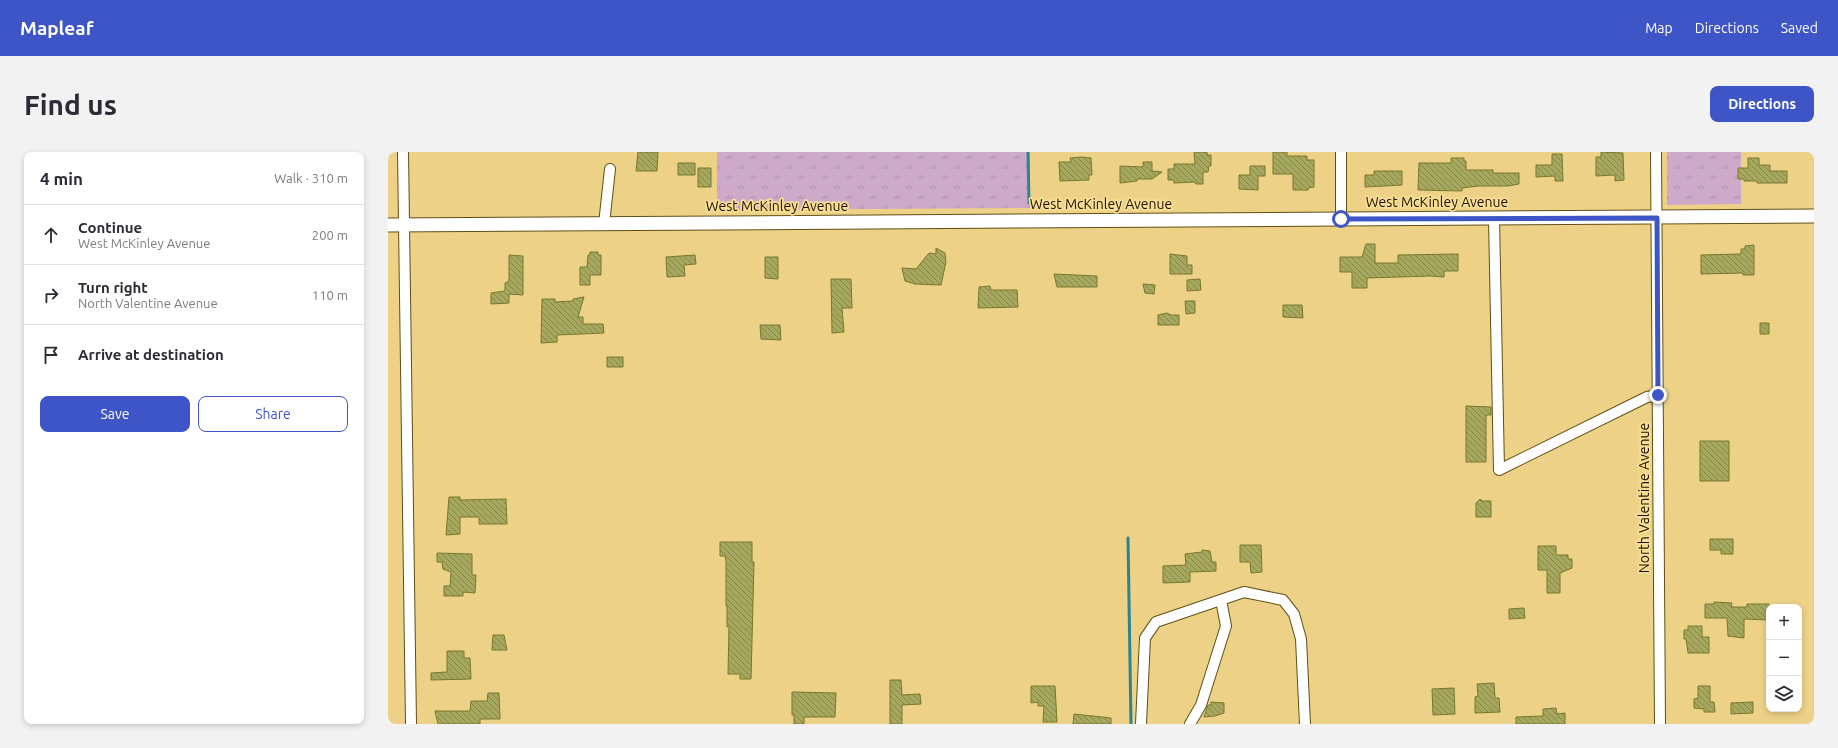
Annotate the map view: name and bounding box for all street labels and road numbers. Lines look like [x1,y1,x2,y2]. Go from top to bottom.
street label: West McKinley Avenue [1366,194,1508,210]
street label: West McKinley Avenue [1030,196,1172,212]
street label: West McKinley Avenue [706,198,848,214]
street label: North Valentine Avenue [1636,423,1652,573]

